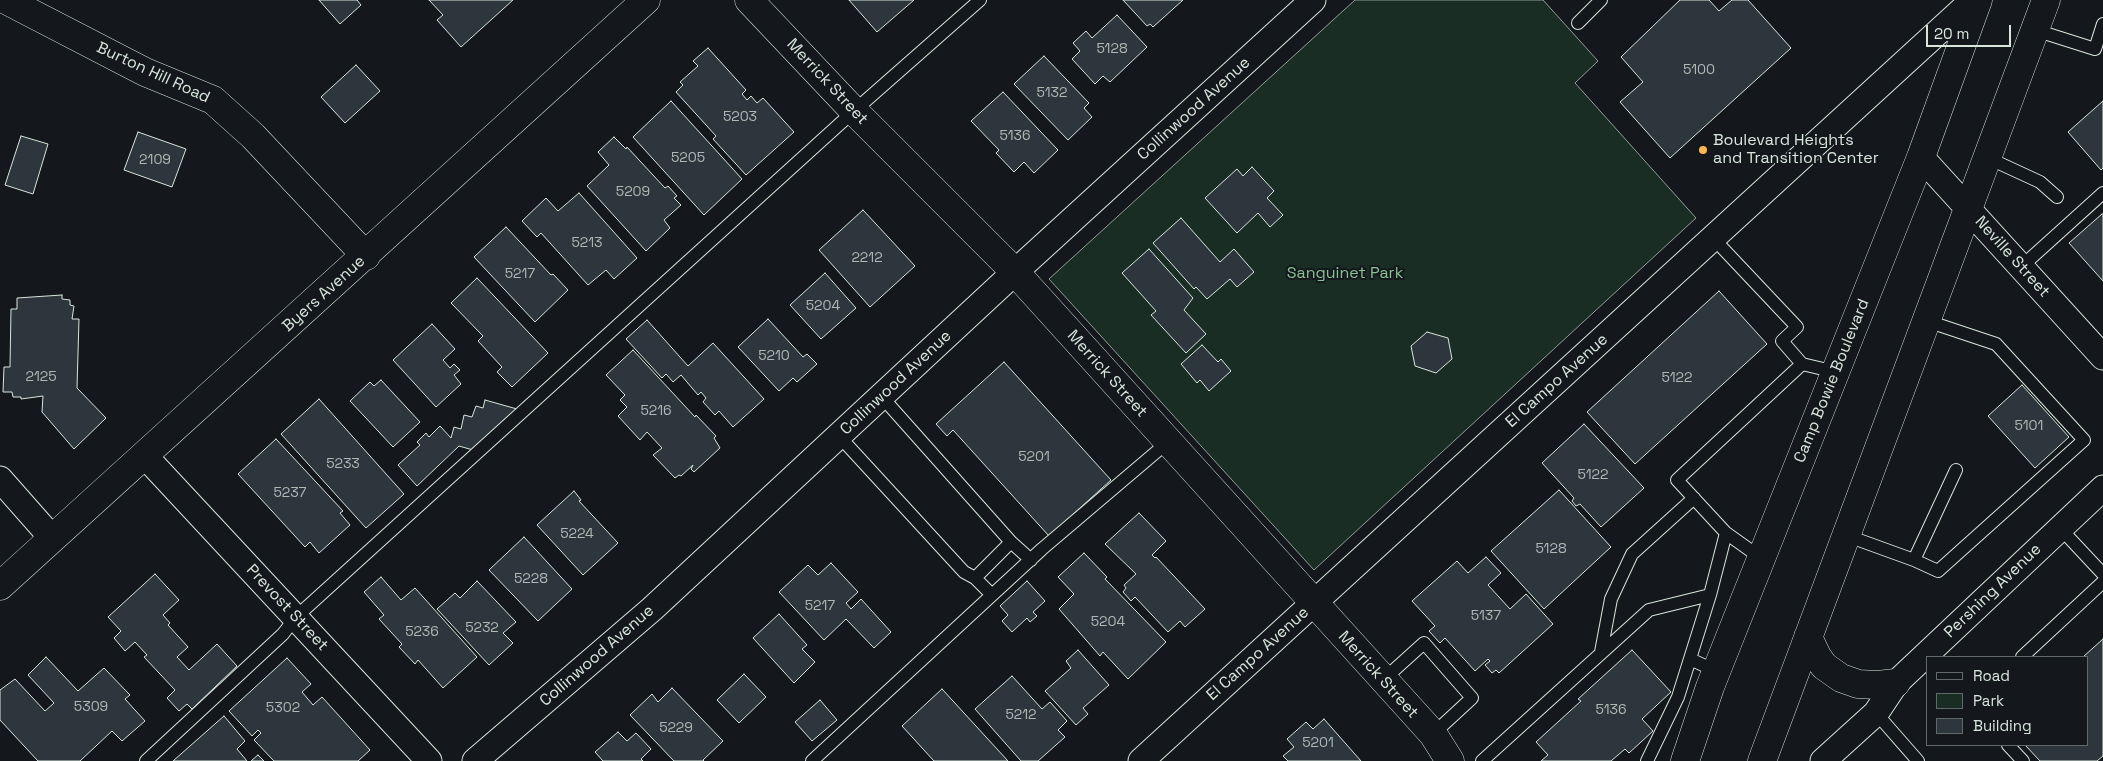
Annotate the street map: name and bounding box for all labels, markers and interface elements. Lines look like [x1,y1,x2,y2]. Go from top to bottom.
scale bar [1928,15,2013,47]
text: 20 m [1934,24,1969,43]
street label: Merrick Street [782,35,872,129]
street label: Burton Hill Road [93,38,213,108]
house number: 5128 [1096,41,1128,57]
street label: Collinwood Avenue [1134,53,1254,165]
house number: 5100 [1683,62,1715,78]
house number: 5132 [1037,85,1067,101]
house number: 5203 [723,109,757,125]
house number: 5136 [999,128,1031,144]
place label: Boulevard Heights and Transition Center [1713,131,1879,169]
marker: Boulevard Heights and Transition Center [1697,144,1709,156]
house number: 5205 [671,150,705,166]
house number: 2109 [139,152,171,168]
house number: 5209 [616,184,650,200]
street label: Neville Street [1971,212,2053,302]
house number: 5213 [571,235,603,251]
house number: 2212 [851,250,883,266]
street label: Byers Avenue [279,252,369,336]
park label: Sanguinet Park [1287,264,1403,284]
house number: 5217 [505,266,535,282]
street label: Camp Bowie Boulevard [1790,296,1874,466]
house number: 5204 [806,298,840,314]
street label: Collinwood Avenue [836,327,956,439]
street label: Merrick Street [1063,327,1151,421]
street label: El Campo Avenue [1502,330,1612,432]
house number: 5210 [758,348,790,364]
house number: 2125 [25,369,57,385]
house number: 5122 [1662,370,1692,386]
house number: 5216 [640,403,672,419]
house number: 5101 [2015,418,2043,434]
house number: 5201 [1018,449,1050,465]
house number: 5233 [326,456,360,472]
house number: 5122 [1578,467,1608,483]
house number: 5237 [273,485,307,501]
house number: 5224 [560,526,594,542]
street label: Pershing Avenue [1940,540,2046,642]
house number: 5128 [1535,541,1567,557]
street label: Prevost Street [242,561,332,655]
house number: 5228 [514,571,548,587]
house number: 5217 [805,598,835,614]
street label: Collinwood Avenue [536,601,658,711]
street label: El Campo Avenue [1203,603,1313,705]
house number: 5137 [1471,608,1501,624]
house number: 5204 [1091,614,1125,630]
house number: 5232 [465,620,499,636]
house number: 5236 [405,624,439,640]
street label: Merrick Street [1334,628,1422,722]
legend [1926,656,2088,746]
text: Road [1973,666,2010,685]
text: Park [1973,691,2004,710]
house number: 5309 [74,699,108,715]
house number: 5302 [266,700,300,716]
house number: 5136 [1595,702,1627,718]
house number: 5212 [1005,707,1037,723]
text: Building [1973,716,2032,735]
house number: 5229 [659,720,693,736]
house number: 5201 [1302,735,1334,751]

